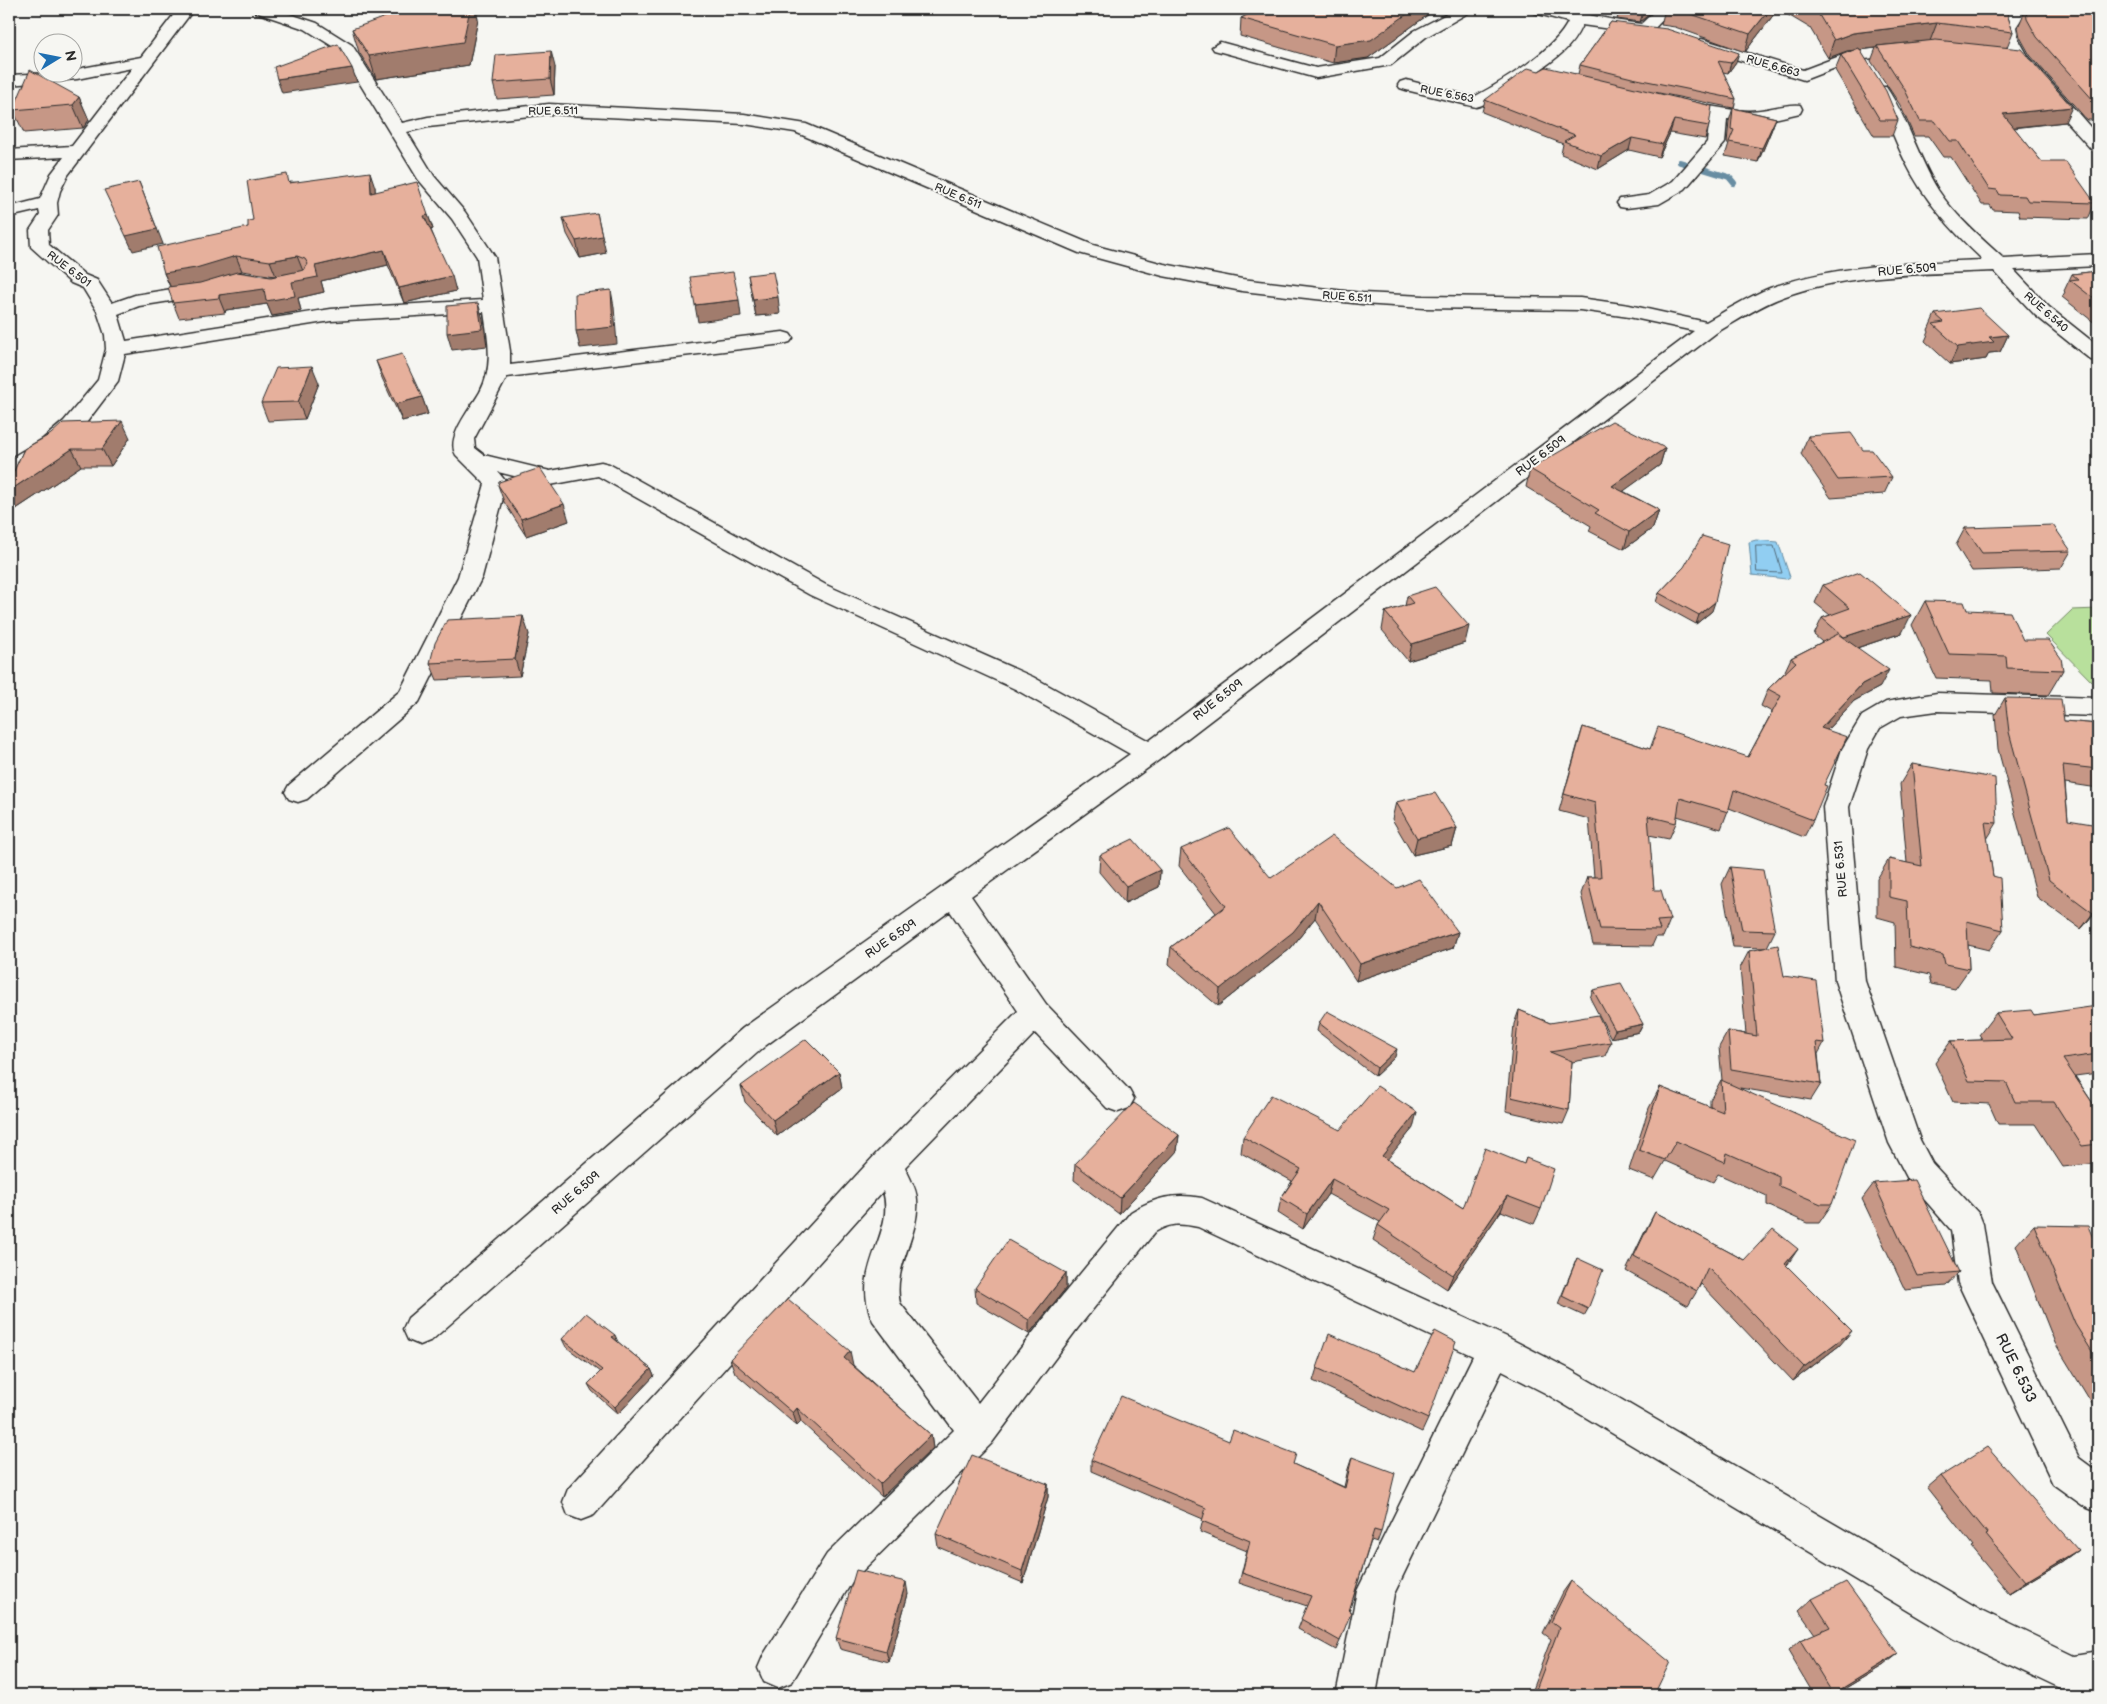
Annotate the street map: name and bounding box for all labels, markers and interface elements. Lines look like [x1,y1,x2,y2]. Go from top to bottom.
north arrow [32,32,82,82]
text: N [61,49,80,62]
street label: RUE 6.663 [1745,52,1802,80]
street label: RUE 6.563 [1419,82,1475,106]
street label: RUE 6.511 [528,104,578,118]
street label: RUE 6.511 [933,180,983,212]
street label: RUE 6.501 [44,248,94,290]
street label: RUE 6.509 [1877,260,1937,280]
street label: RUE 6.511 [1322,289,1372,305]
street label: RUE 6.540 [2021,289,2071,335]
street label: RUE 6.509 [1513,432,1569,480]
street label: RUE 6.509 [1190,676,1246,724]
street label: RUE 6.531 [1831,840,1851,898]
street label: RUE 6.509 [863,916,920,962]
street label: RUE 6.509 [549,1168,603,1218]
street label: RUE 6.533 [1991,1330,2041,1406]

